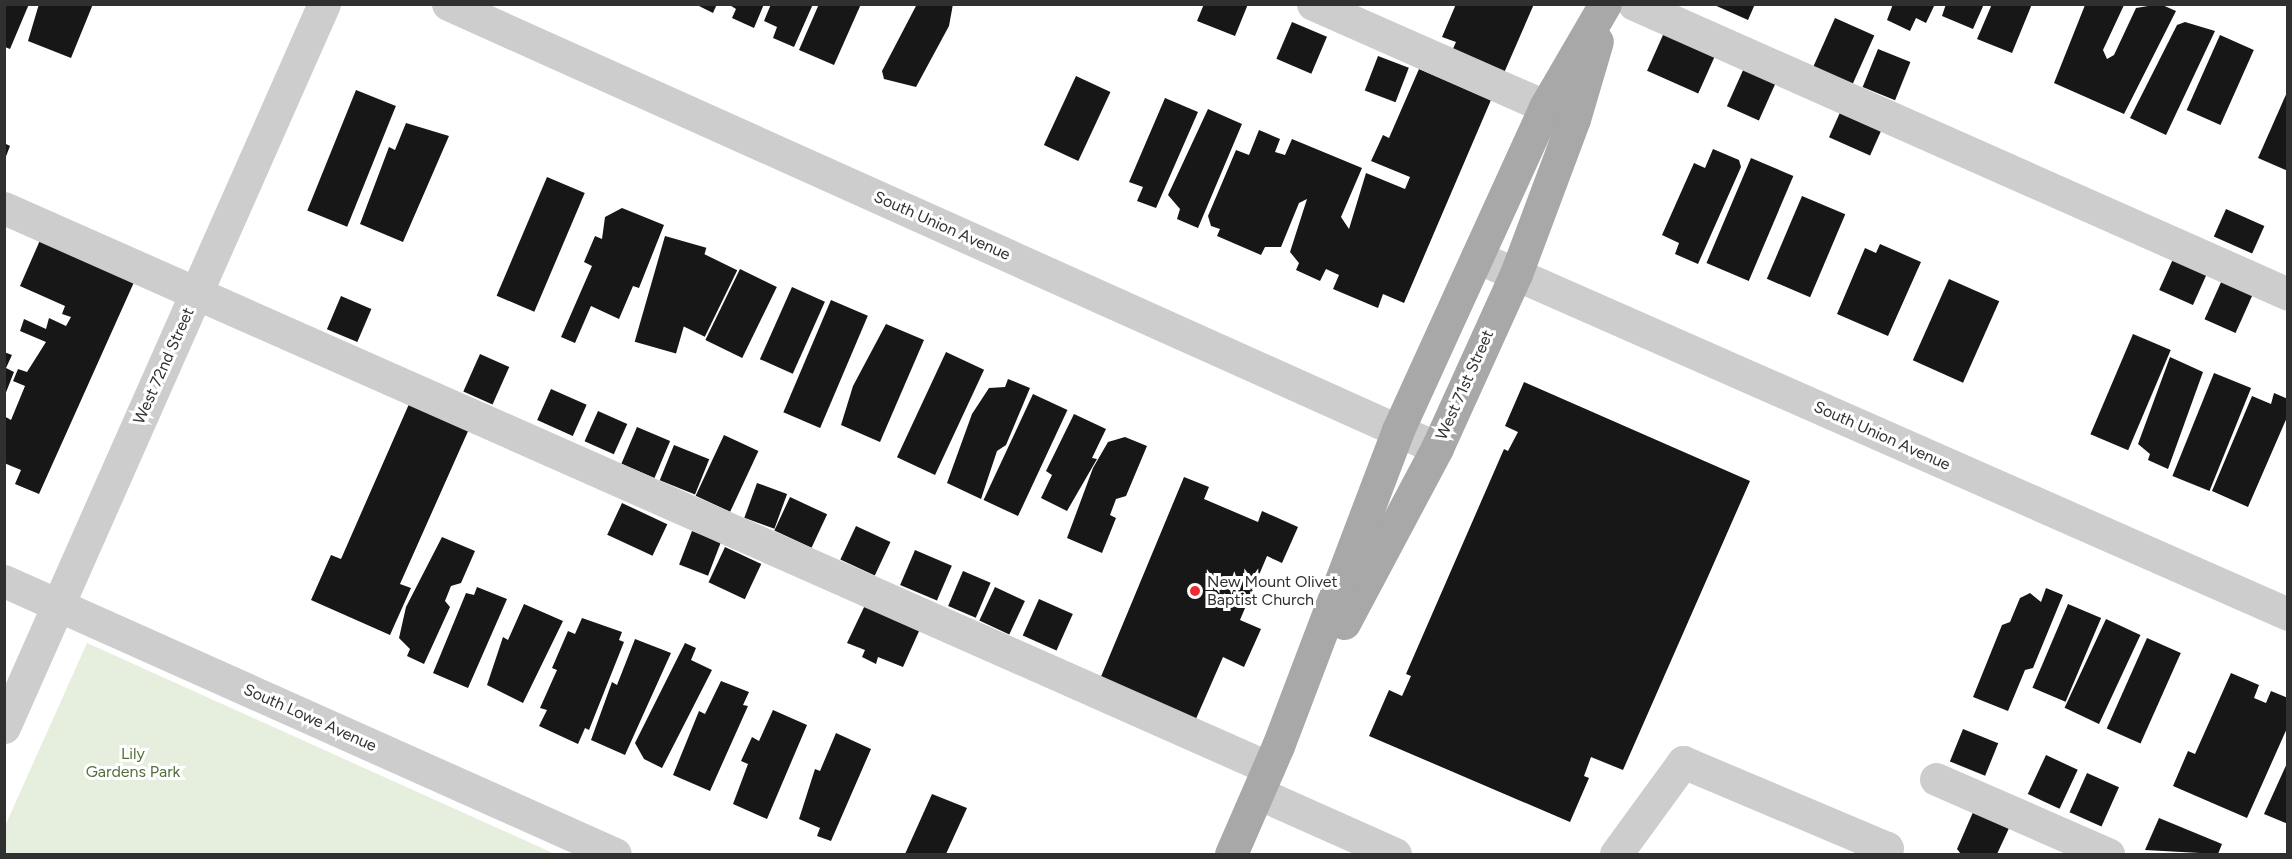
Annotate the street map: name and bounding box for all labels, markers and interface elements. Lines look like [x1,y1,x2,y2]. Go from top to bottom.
street label: South Union Avenue [871,187,1013,265]
street label: West 72nd Street [130,305,198,427]
street label: West 71st Street [1432,327,1498,443]
street label: South Union Avenue [1811,397,1953,475]
place label: New Mount Olivet Baptist Church [1207,572,1338,610]
marker: New Mount Olivet Baptist Church [1188,584,1202,598]
street label: South Lowe Avenue [241,680,379,756]
park label: Lily Gardens Park [86,744,180,782]

